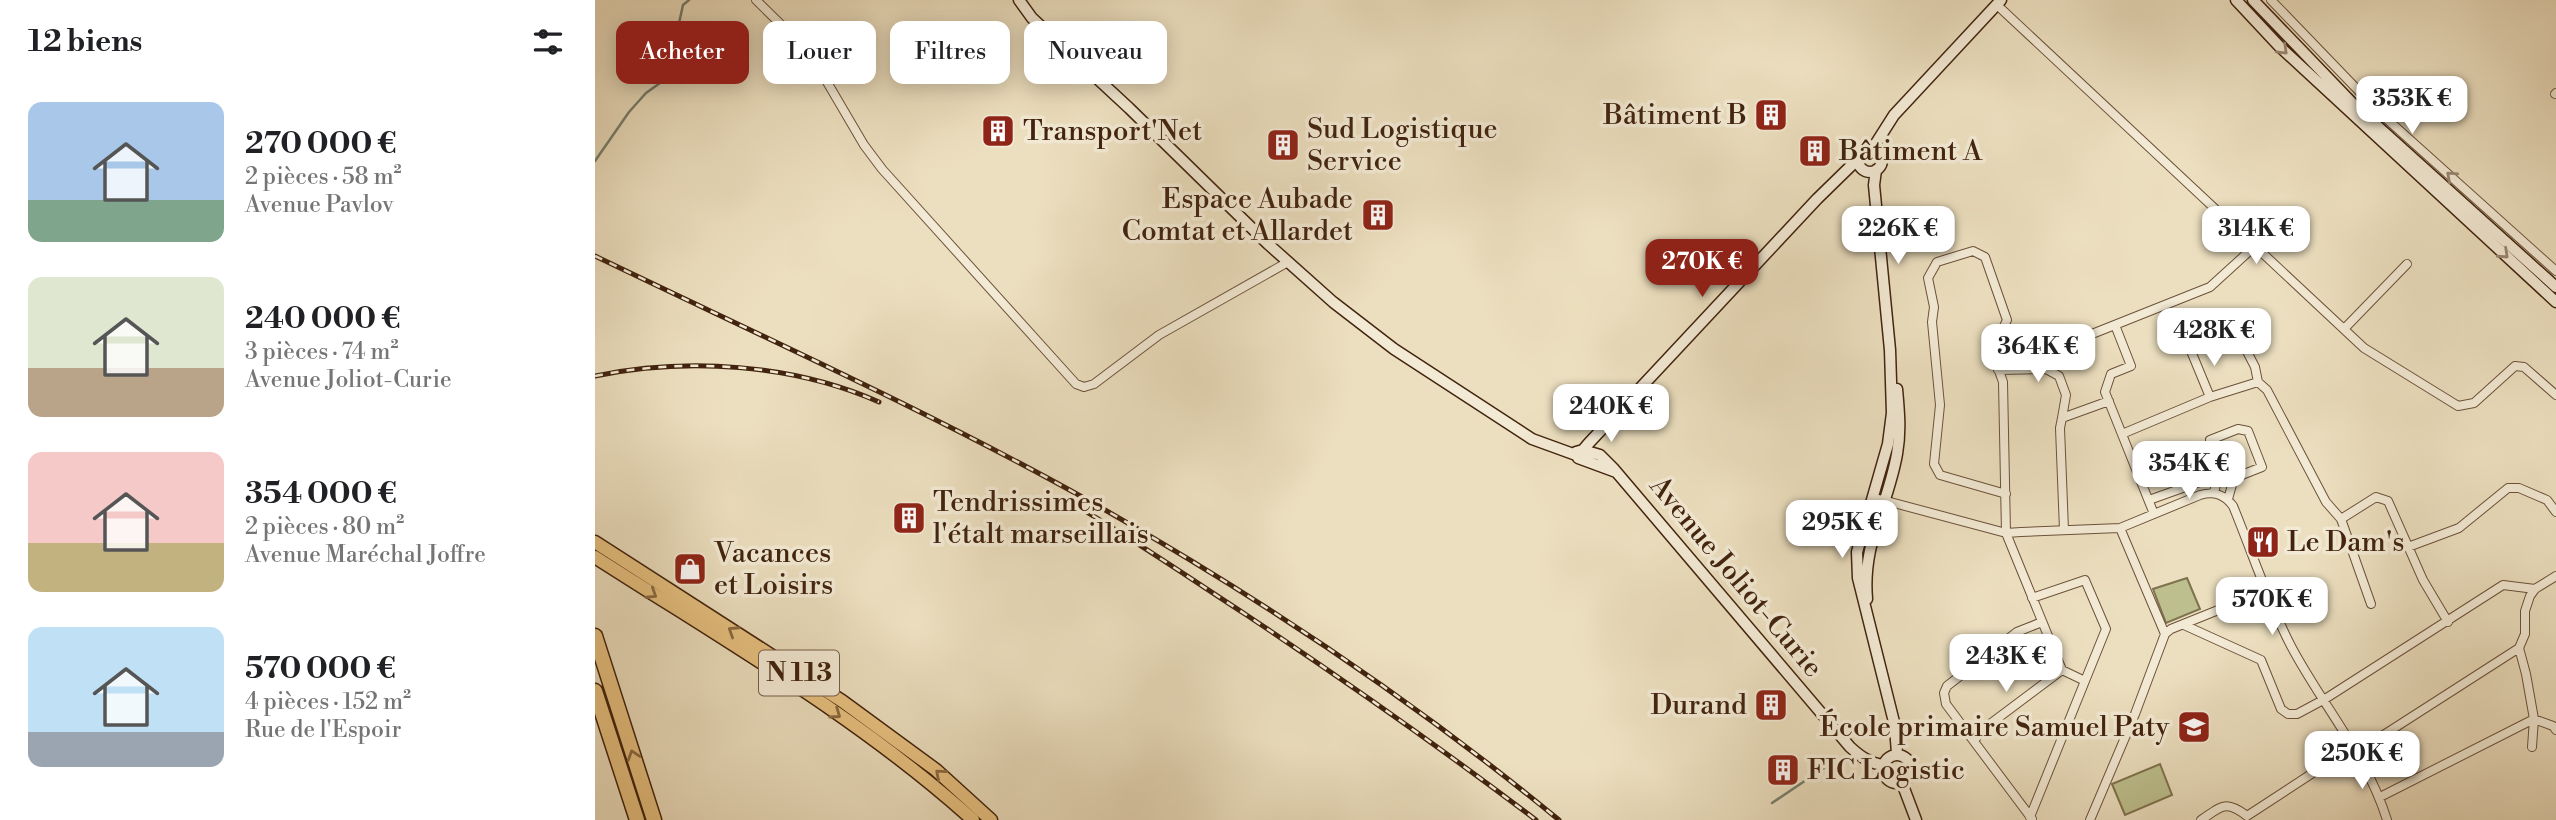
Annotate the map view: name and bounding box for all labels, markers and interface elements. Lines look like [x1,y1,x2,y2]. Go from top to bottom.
chip: Acheter [616,21,749,84]
chip: Louer [763,21,876,84]
chip: Filtres [890,21,1010,84]
chip: Nouveau [1024,21,1167,84]
text: 12 biens [28,23,142,61]
icon: filters [529,23,567,61]
one-way arrow [2275,41,2288,54]
pin: 353K € [2355,76,2469,136]
text: 353K € [2372,85,2452,113]
building icon: Bâtiment B [1752,96,1790,134]
place label: Bâtiment B [1602,98,1747,133]
building icon: Transport'Net [979,112,1017,150]
place label: Sud Logistique Service [1307,112,1498,179]
place label: Transport'Net [1023,114,1202,149]
text: 270 000 € [245,125,397,163]
building icon: Sud Logistique Service [1264,126,1302,164]
icon: home [84,130,168,214]
building icon: Bâtiment A [1796,132,1834,170]
place label: Bâtiment A [1838,134,1983,169]
text: 2 pièces · 58 m² [245,163,402,191]
one-way arrow [2446,172,2459,184]
place label: Espace Aubade Comtat et Allardet [1122,182,1353,249]
text: Avenue Pavlov [245,191,394,219]
building icon: Espace Aubade Comtat et Allardet [1359,196,1397,234]
pin: 226K € [1841,206,1955,266]
pin: 314K € [2199,206,2313,266]
text: 226K € [1858,215,1938,243]
text: 314K € [2218,215,2294,243]
pin: 270K € [1645,240,1759,299]
one-way arrow [2496,246,2509,259]
text: 270K € [1661,248,1743,276]
text: 240 000 € [245,300,400,338]
icon: home [84,305,168,389]
pin: 428K € [2157,308,2271,368]
text: 428K € [2173,317,2255,345]
pin: 364K € [1981,324,2095,384]
text: 364K € [1997,333,2079,361]
text: 3 pièces · 74 m² [245,338,398,366]
text: Avenue Joliot-Curie [245,366,452,394]
pin: 240K € [1554,384,1668,444]
text: 240K € [1569,393,1653,421]
pin: 354K € [2132,442,2246,501]
text: 354K € [2148,450,2230,478]
street label: Avenue Joliot-Curie [1641,469,1830,685]
text: 354 000 € [245,475,397,513]
icon: home [84,480,168,564]
place label: Tendrissimes l'étalt marseillais [933,485,1149,552]
building icon: Tendrissimes l'étalt marseillais [890,499,928,537]
pin: 295K € [1785,500,1899,560]
text: 295K € [1802,509,1882,537]
text: 2 pièces · 80 m² [245,513,404,541]
restaurant icon: Le Dam's [2244,523,2282,561]
place label: Le Dam's [2287,525,2404,560]
place label: Vacances et Loisirs [713,536,833,603]
text: Avenue Maréchal Joffre [245,541,486,569]
shop icon: Vacances et Loisirs [671,550,709,588]
pin: 570K € [2215,578,2329,637]
one-way arrow [645,586,658,599]
text: 570K € [2232,586,2312,614]
one-way arrow [727,627,740,640]
pin: 243K € [1949,634,2063,694]
text: 243K € [1965,643,2047,671]
text: 570 000 € [245,650,396,688]
road number: N 113 [759,650,839,695]
icon: home [84,655,168,739]
building icon: Durand [1752,686,1790,724]
text: 4 pièces · 152 m² [245,688,411,716]
place label: Durand [1651,688,1747,723]
one-way arrow [828,706,841,718]
place label: École primaire Samuel Paty [1819,708,2169,745]
school or university icon: École primaire Samuel Paty [2175,708,2213,746]
text: Rue de l'Espoir [245,716,401,744]
pin: 250K € [2305,732,2419,791]
text: 250K € [2321,740,2403,768]
one-way arrow [627,749,642,761]
building icon: FIC Logistic [1764,751,1802,789]
place label: FIC Logistic [1807,753,1965,788]
one-way arrow [935,770,948,782]

